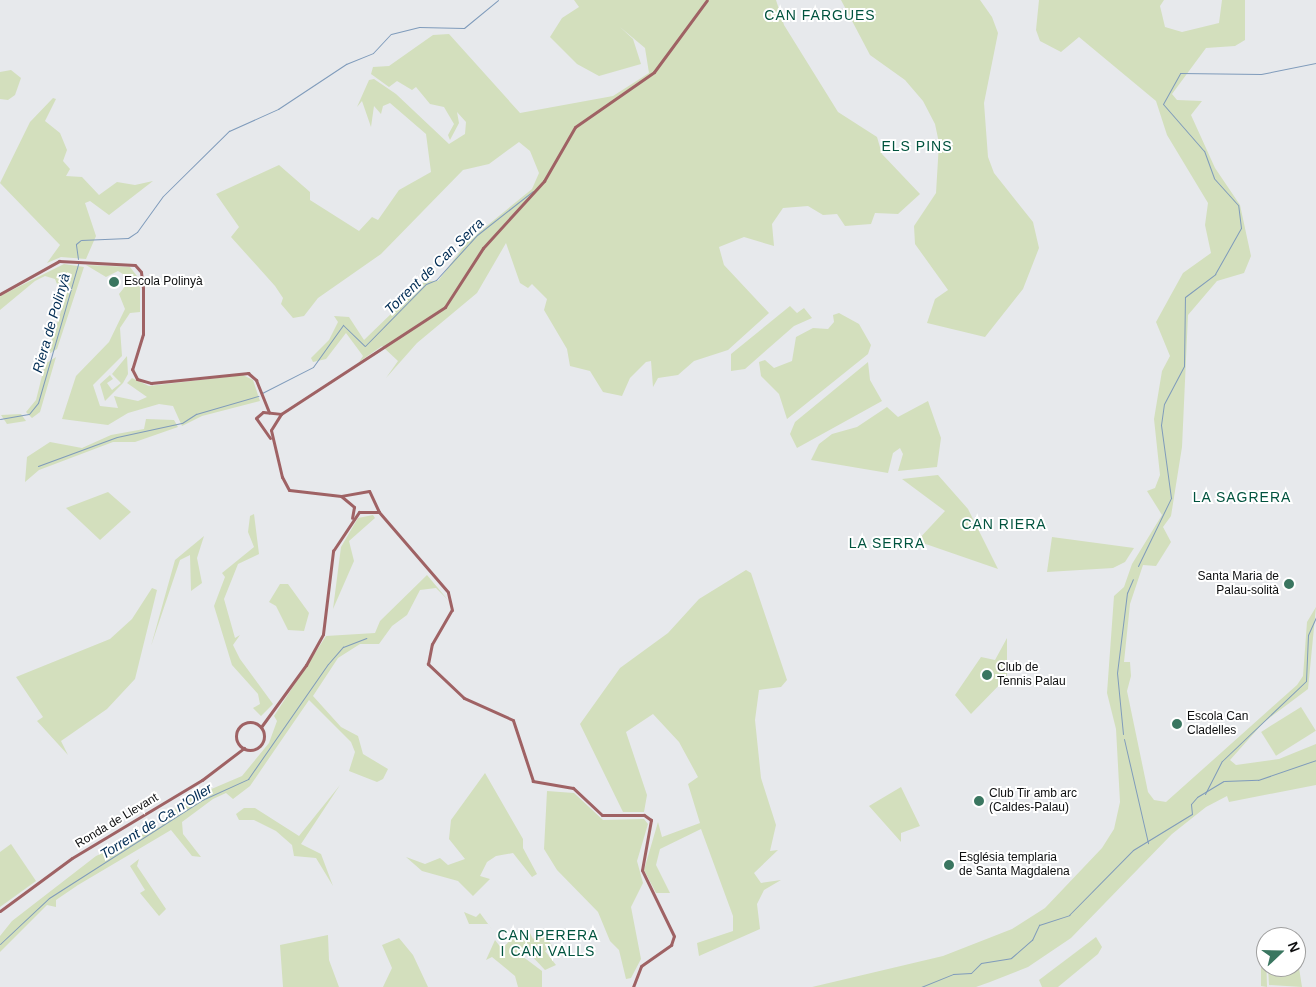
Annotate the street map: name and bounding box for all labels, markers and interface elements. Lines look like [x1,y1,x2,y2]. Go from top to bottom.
district label: CAN FARGUES [763,7,877,23]
district label: ELS PINS [880,138,954,154]
water label: Torrent de Can Serra [381,214,487,318]
water label: Riera de Polinyà [29,271,73,375]
place label: Escola Polinyà [124,275,203,289]
marker: Escola Polinyà [108,276,120,288]
district label: LA SAGRERA [1191,489,1293,505]
district label: CAN RIERA [960,516,1048,532]
district label: LA SERRA [847,535,927,551]
place label: Santa Maria de Palau-solità [1198,570,1279,598]
marker: Santa Maria de Palau-solità [1283,578,1295,590]
place label: Club de Tennis Palau [997,661,1066,689]
marker: Club de Tennis Palau [981,669,993,681]
place label: Escola Can Cladelles [1187,710,1248,738]
marker: Escola Can Cladelles [1171,718,1183,730]
water label: Torrent de Ca n'Oller [97,780,215,862]
place label: Club Tir amb arc (Caldes-Palau) [989,787,1077,815]
street label: Ronda de Llevant [73,791,161,851]
marker: Club Tir amb arc (Caldes-Palau) [973,795,985,807]
place label: Església templaria de Santa Magdalena [959,851,1070,879]
marker: Església templaria de Santa Magdalena [943,859,955,871]
district label: CAN PERERA I CAN VALLS [496,927,600,960]
north arrow [1256,927,1306,977]
text: N [1285,939,1303,955]

